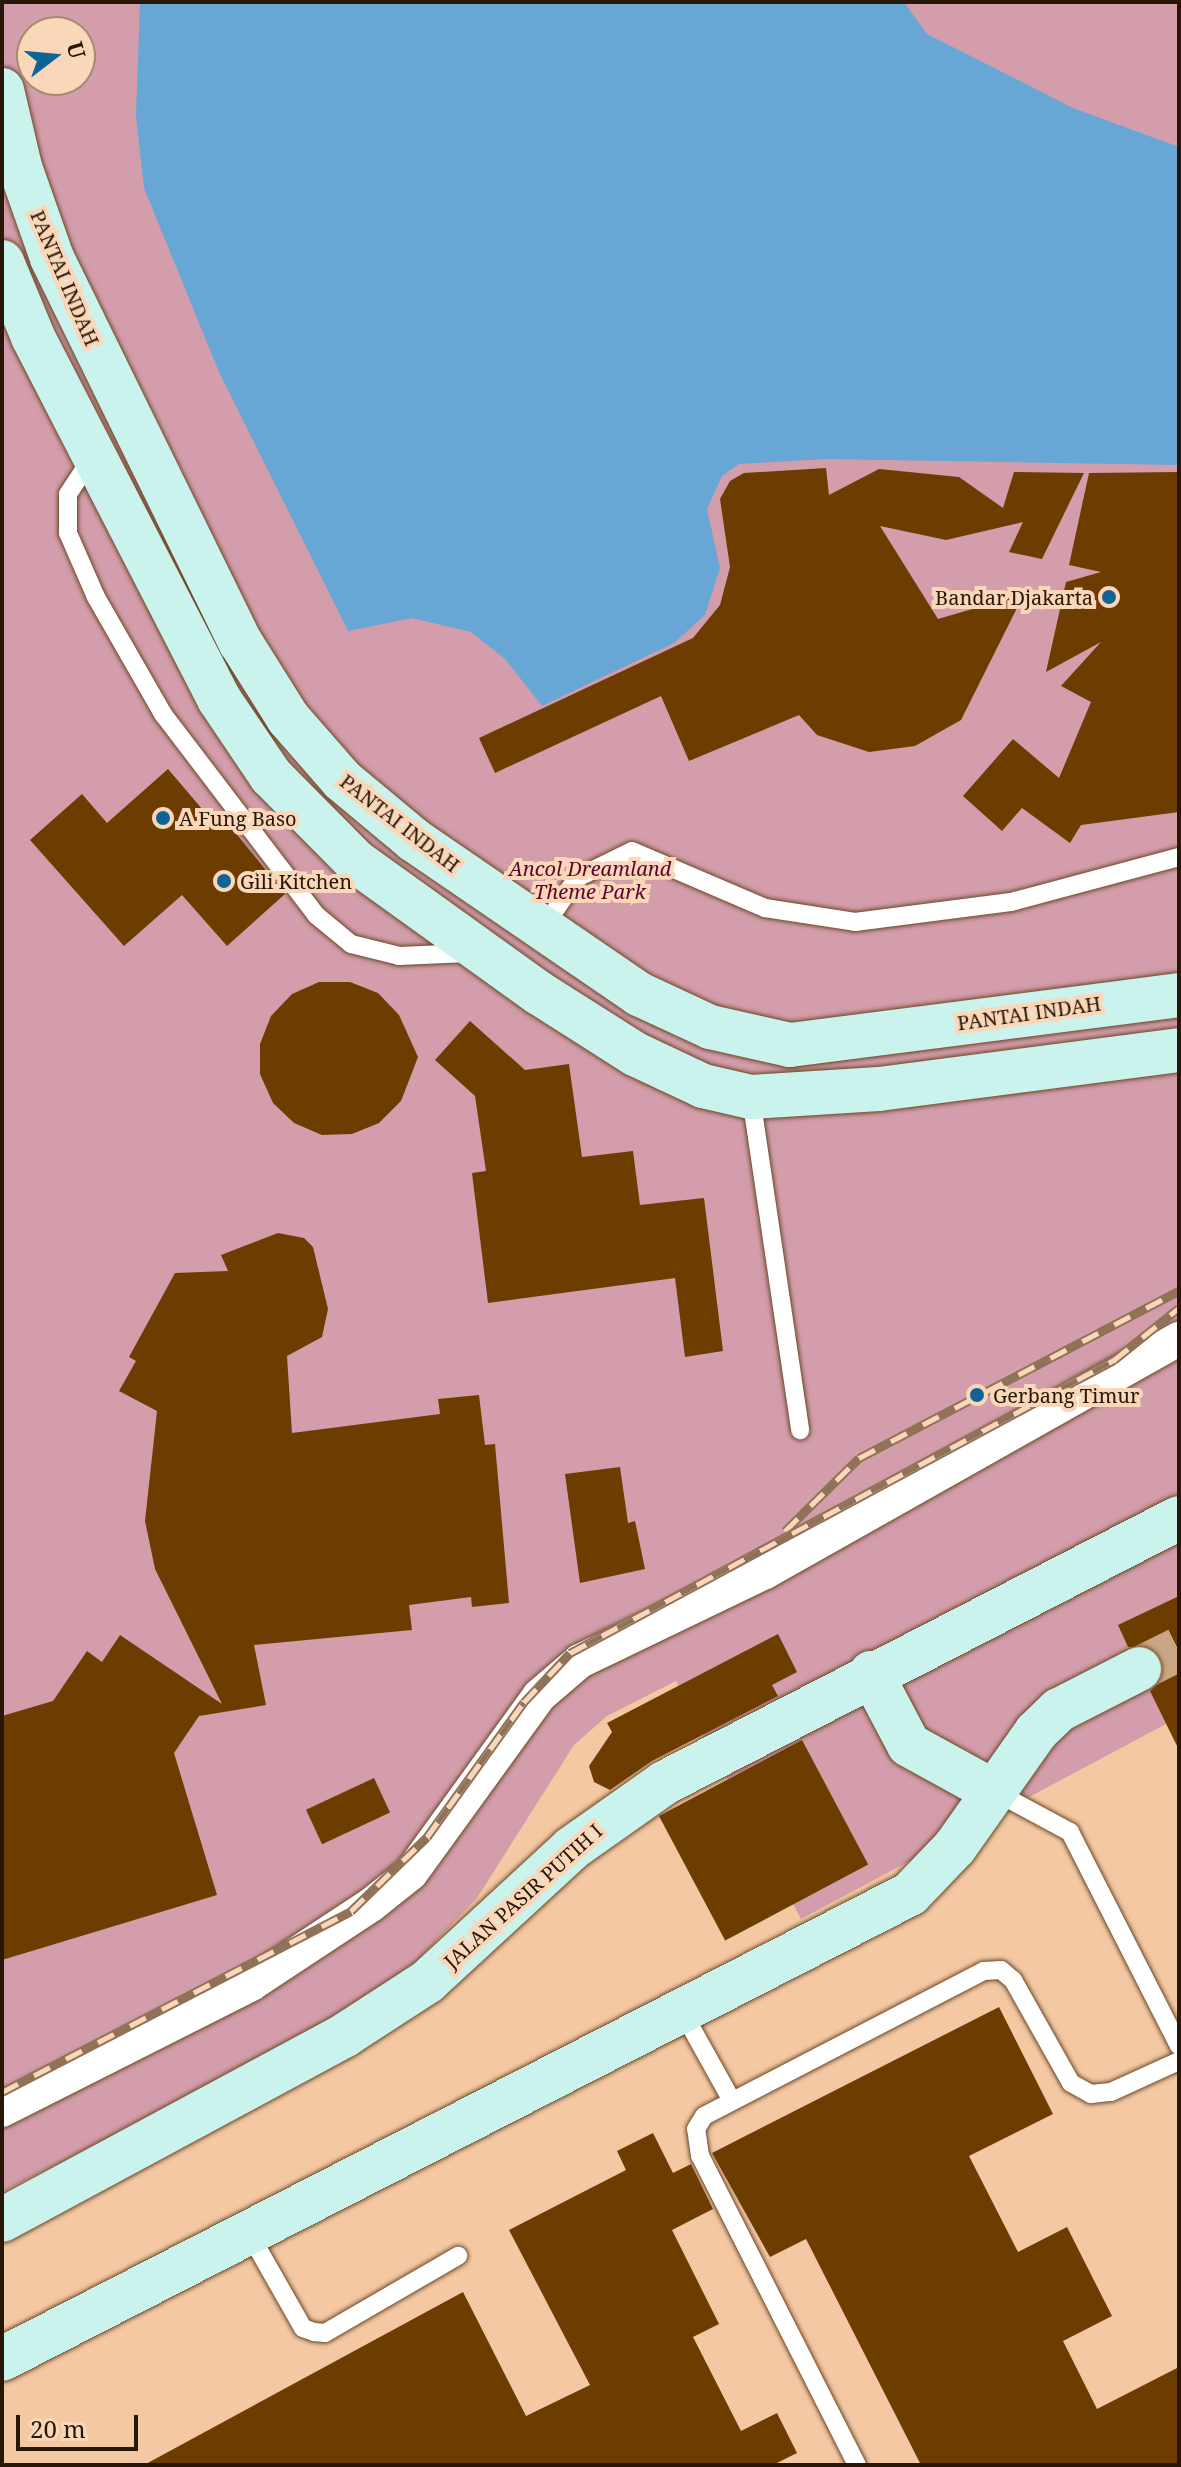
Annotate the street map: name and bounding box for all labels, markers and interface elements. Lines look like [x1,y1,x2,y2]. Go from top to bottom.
north arrow [16,16,96,96]
text: U [60,38,94,62]
street label: PANTAI INDAH [26,207,104,349]
place label: Bandar Djakarta [935,585,1093,609]
marker: Bandar Djakarta [1100,588,1118,606]
street label: PANTAI INDAH [336,769,464,877]
place label: A Fung Baso [179,806,297,830]
marker: A Fung Baso [154,809,172,827]
park label: Ancol Dreamland Theme Park [509,857,671,904]
place label: Gili Kitchen [240,869,352,893]
marker: Gili Kitchen [215,872,233,890]
street label: PANTAI INDAH [956,991,1102,1035]
place label: Gerbang Timur [993,1383,1139,1407]
marker: Gerbang Timur [968,1386,986,1404]
street label: JALAN PASIR PUTIH I [439,1819,607,1973]
scale bar [20,2399,142,2449]
text: 20 m [30,2412,86,2445]

